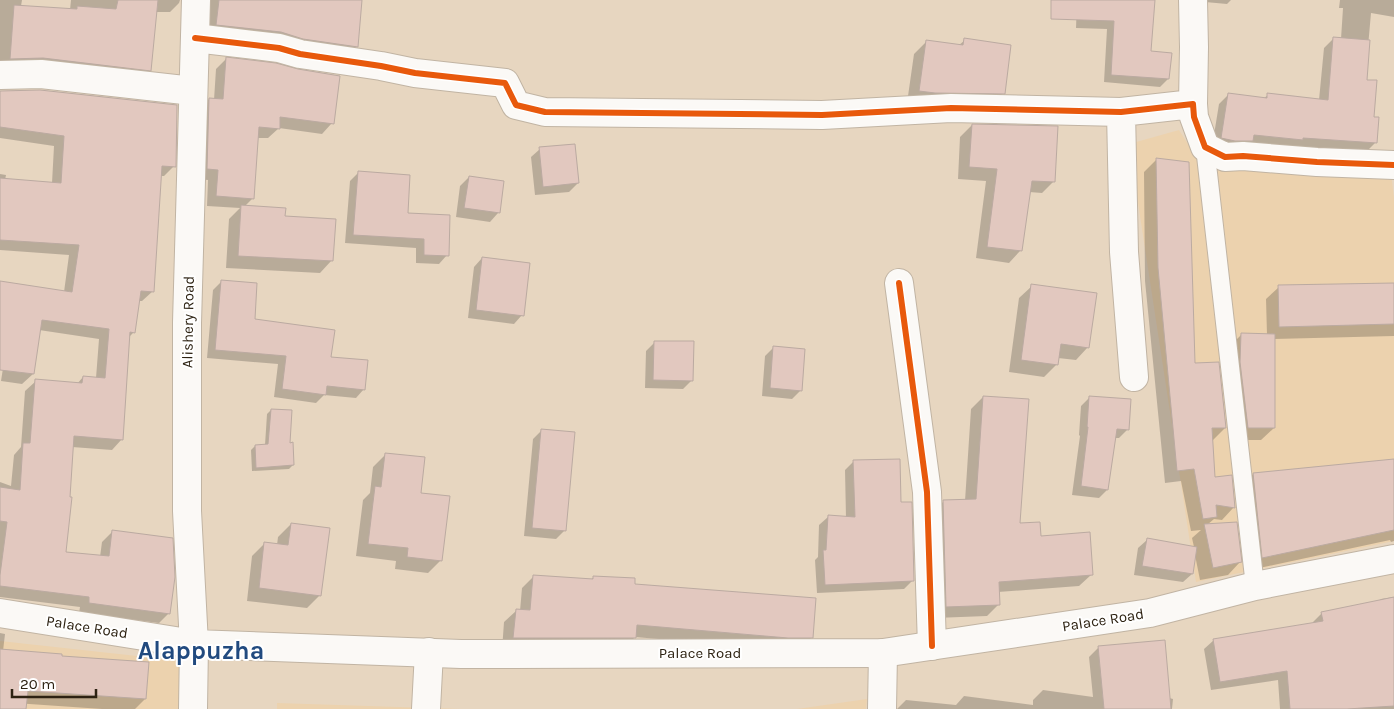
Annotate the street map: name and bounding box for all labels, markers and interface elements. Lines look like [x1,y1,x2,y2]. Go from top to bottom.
street label: Alishery Road [178,276,198,368]
street label: Palace Road [1061,605,1145,635]
street label: Palace Road [45,612,129,642]
district label: Alappuzha [138,636,264,665]
street label: Palace Road [659,644,741,662]
scale bar [12,666,96,698]
text: 20 m [20,675,55,693]

